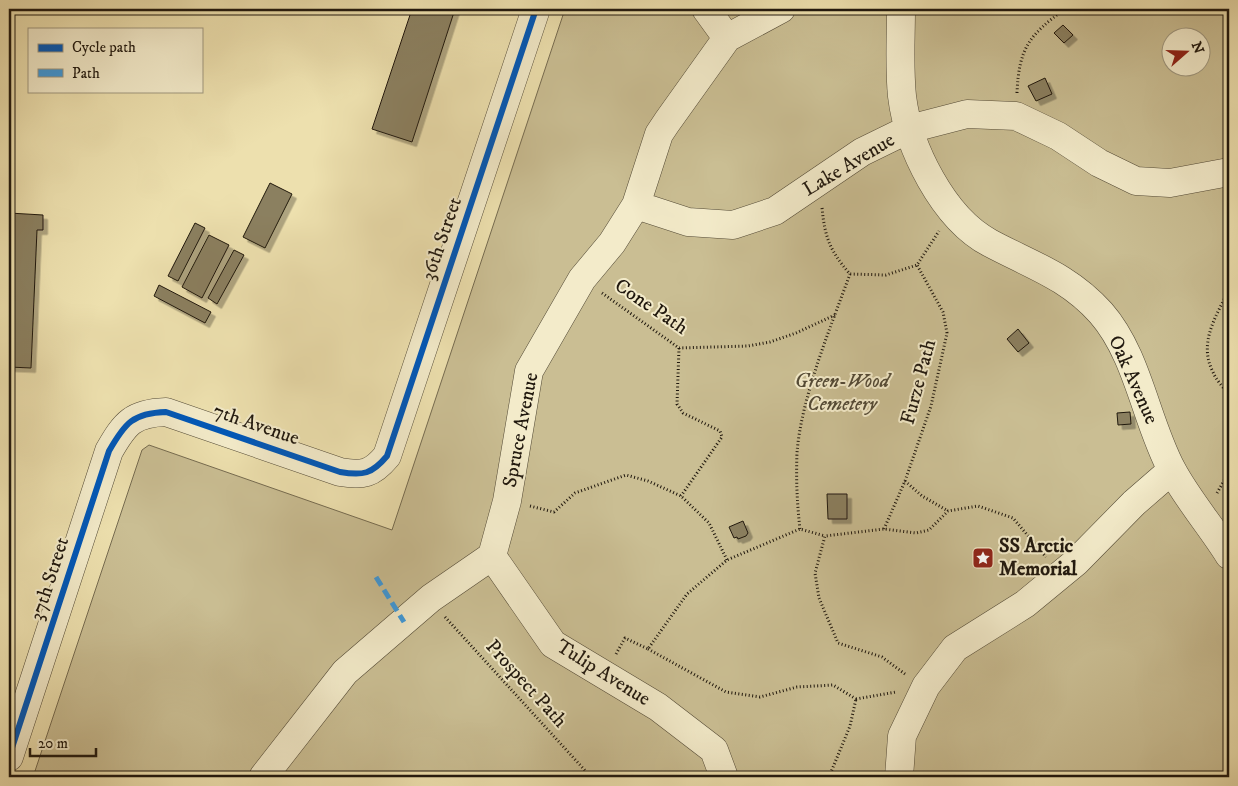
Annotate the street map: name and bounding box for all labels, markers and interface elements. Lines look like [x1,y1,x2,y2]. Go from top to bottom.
legend [28,28,202,92]
north arrow [1160,28,1210,78]
text: Cycle path [72,38,136,57]
text: N [1187,39,1208,57]
text: Path [72,64,100,83]
street label: Lake Avenue [798,128,900,202]
street label: 36th Street [416,194,468,284]
street label: Cone Path [610,273,693,341]
street label: Oak Avenue [1102,332,1164,428]
street label: Furze Path [896,336,942,427]
park label: Green-Wood Cemetery [795,369,893,417]
street label: Spruce Avenue [498,370,544,490]
street label: 7th Avenue [210,399,302,451]
street label: 37th Street [25,534,75,624]
place label: SS Arctic Memorial [999,534,1078,582]
place icon: SS Arctic Memorial [971,546,995,570]
street label: Tulip Avenue [551,634,655,712]
street label: Prospect Path [480,635,572,734]
scale bar [30,726,96,758]
text: 20 m [38,734,68,753]

